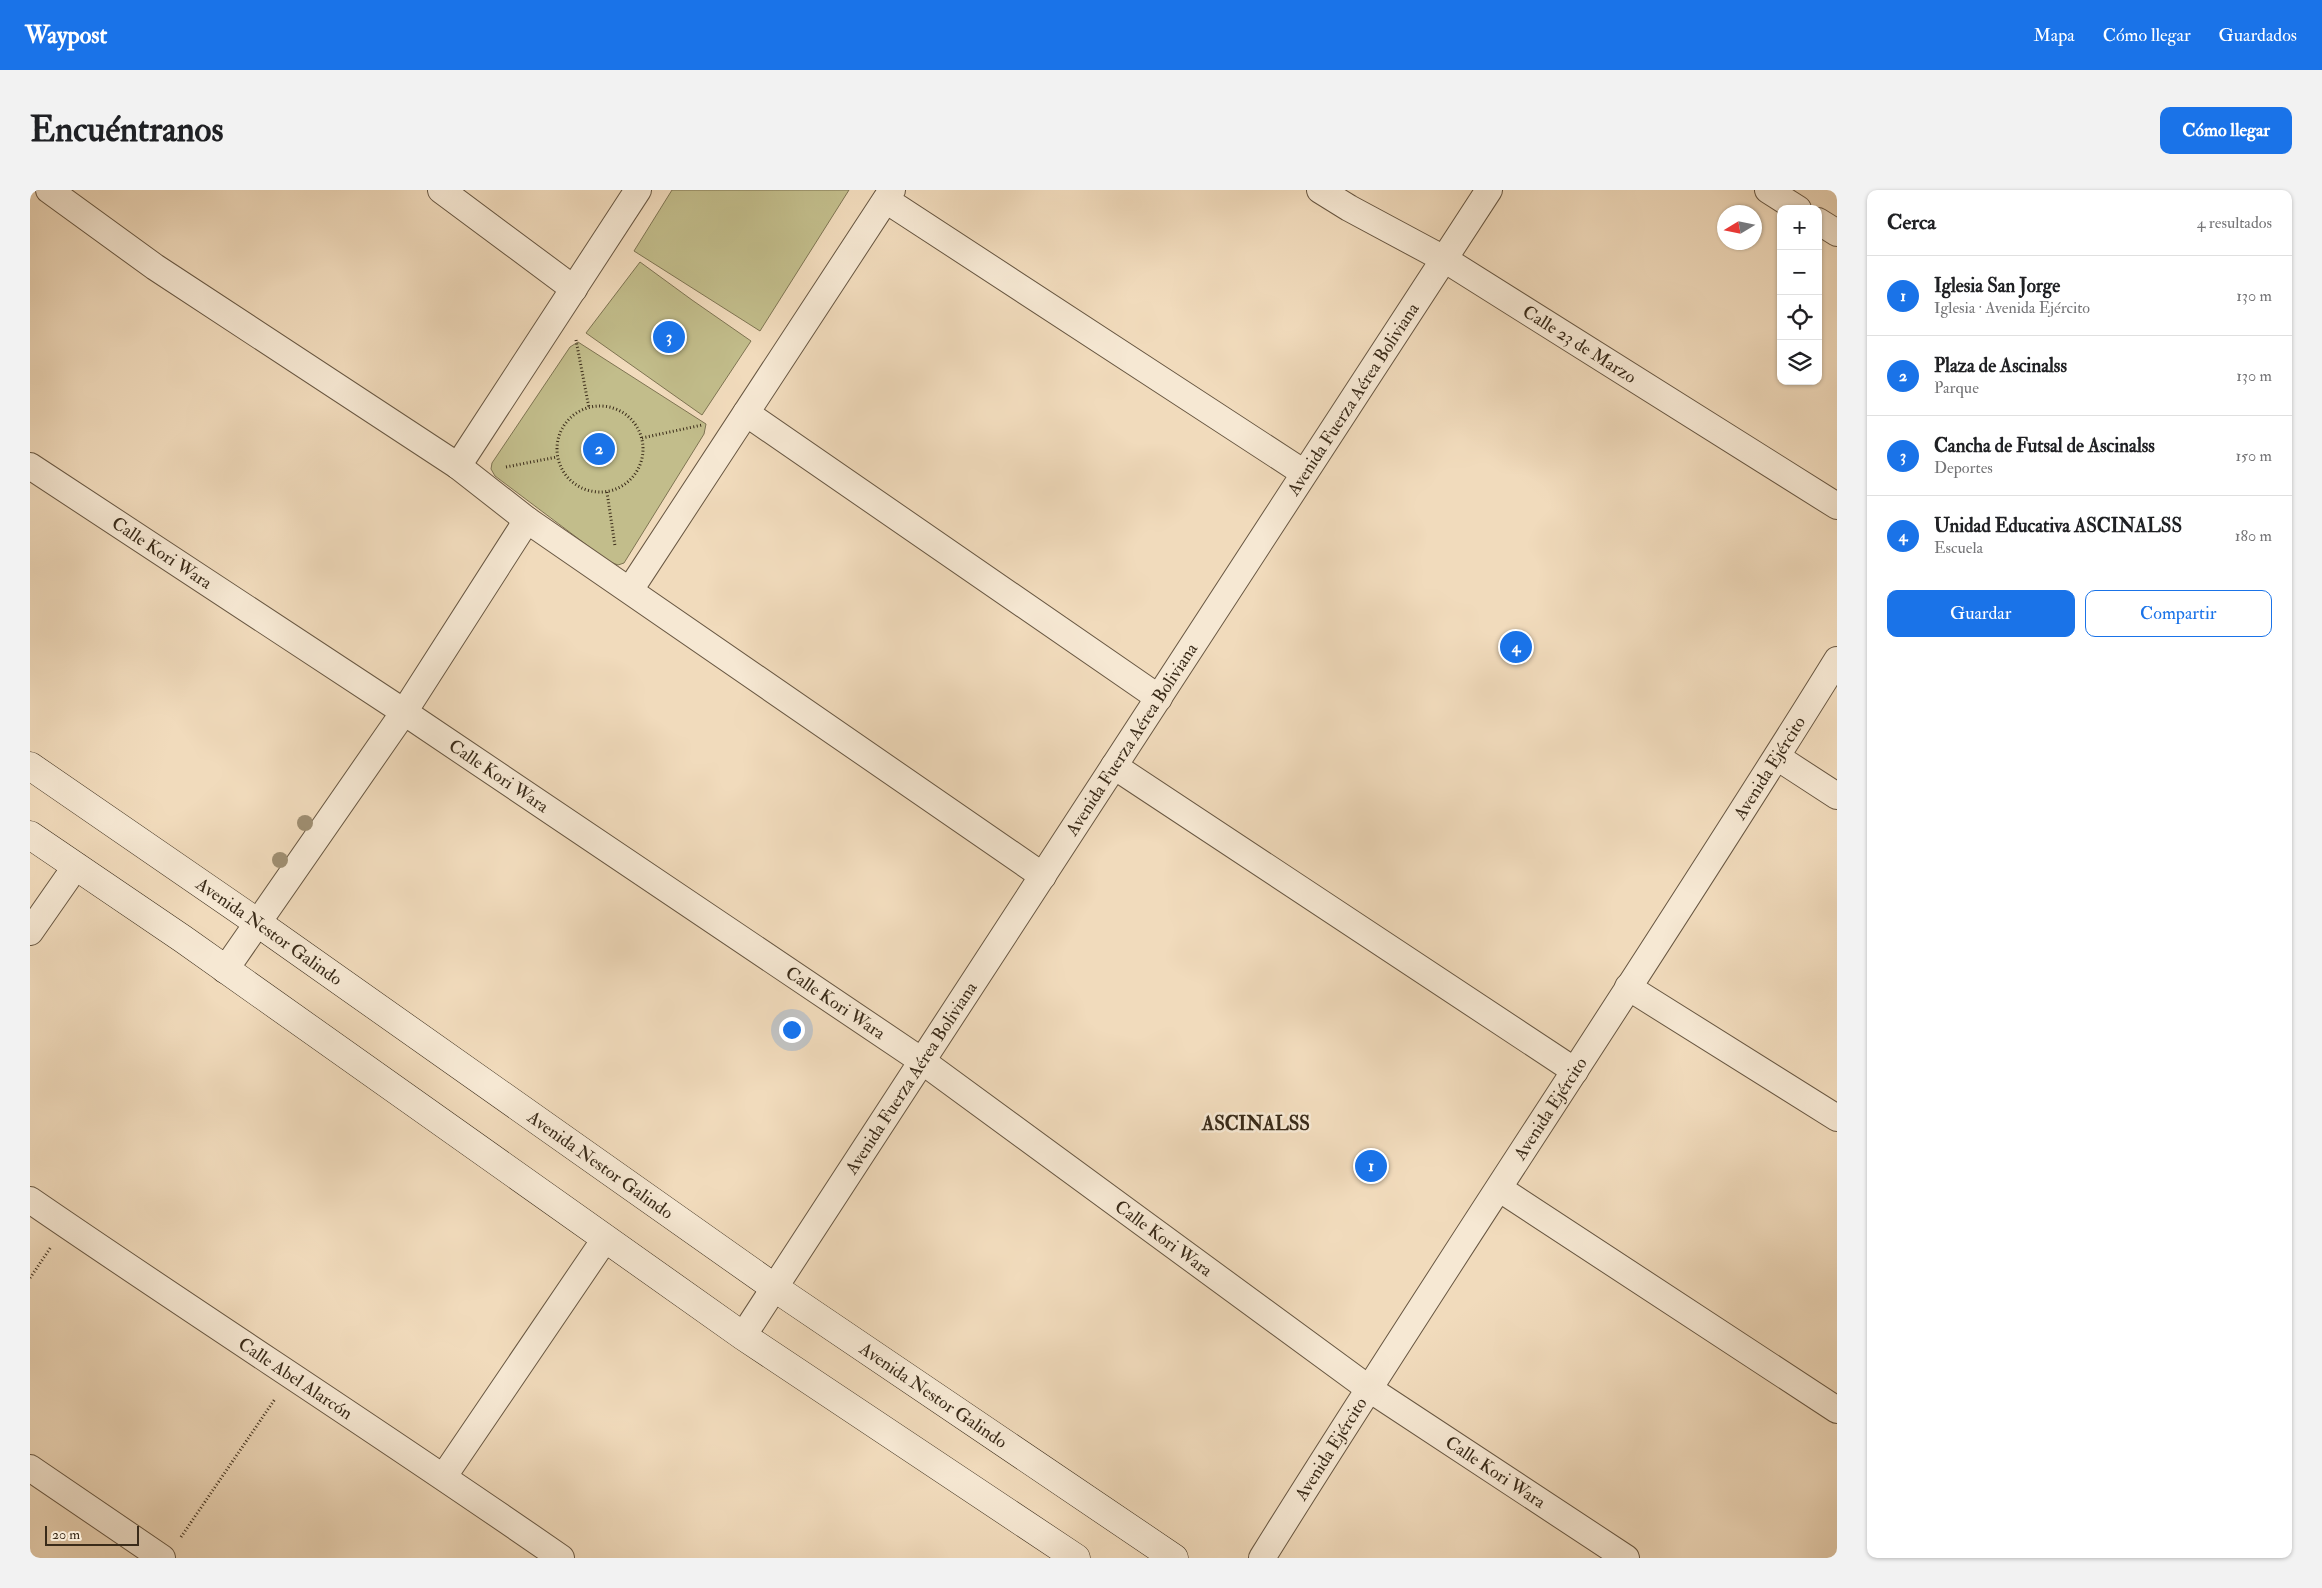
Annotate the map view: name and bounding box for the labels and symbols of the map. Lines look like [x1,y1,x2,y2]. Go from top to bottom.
north arrow [1717,205,1762,250]
street label: Avenida Fuerza Aérea Boliviana [1282,298,1425,501]
street label: Calle 23 de Marzo [1518,300,1641,389]
pin: 3 [653,318,685,356]
pin: 2 [583,430,615,468]
street label: Calle Kori Wara [107,512,217,595]
pin: 4 [1500,628,1532,666]
street label: Avenida Fuerza Aérea Boliviana [1060,638,1203,841]
street label: Avenida Ejército [1728,712,1811,825]
street label: Calle Kori Wara [444,734,553,818]
street label: Avenida Nestor Galindo [191,872,347,991]
street label: Calle Kori Wara [781,961,890,1045]
street label: Avenida Fuerza Aérea Boliviana [840,977,983,1180]
your location [779,1017,805,1043]
street label: Avenida Ejército [1508,1053,1593,1165]
street label: Avenida Nestor Galindo [522,1105,678,1225]
district label: ASCINALSS [1201,1112,1310,1136]
pin: 1 [1355,1147,1387,1185]
street label: Calle Kori Wara [1110,1195,1217,1282]
street label: Calle Abel Alarcón [234,1333,357,1425]
street label: Avenida Nestor Galindo [854,1337,1012,1454]
street label: Avenida Ejército [1289,1393,1373,1506]
street label: Calle Kori Wara [1441,1431,1550,1514]
scale bar [45,1523,139,1546]

